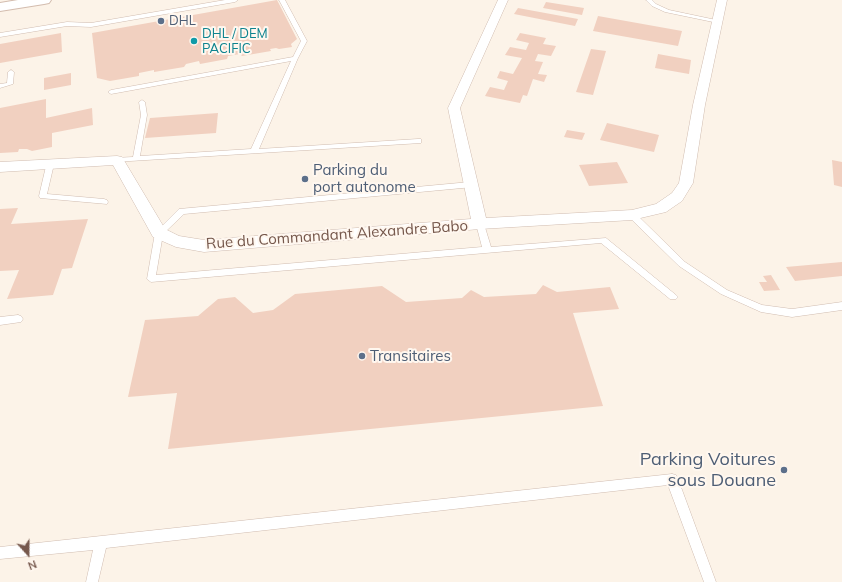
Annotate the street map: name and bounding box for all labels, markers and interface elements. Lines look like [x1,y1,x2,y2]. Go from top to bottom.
place label: DHL [169,13,196,29]
marker: DHL [156,16,166,26]
place label: DHL / DEM PACIFIC [202,26,268,57]
marker: DHL / DEM PACIFIC [189,36,199,46]
place label: Parking du port autonome [313,161,416,196]
marker: Parking du port autonome [300,174,310,184]
street label: Rue du Commandant Alexandre Babo [205,217,469,253]
place label: Transitaires [370,347,451,365]
marker: Transitaires [357,351,367,361]
place label: Parking Voitures sous Douane [640,449,776,492]
marker: Parking Voitures sous Douane [779,465,789,475]
north arrow [8,534,48,574]
text: N [26,557,39,573]

